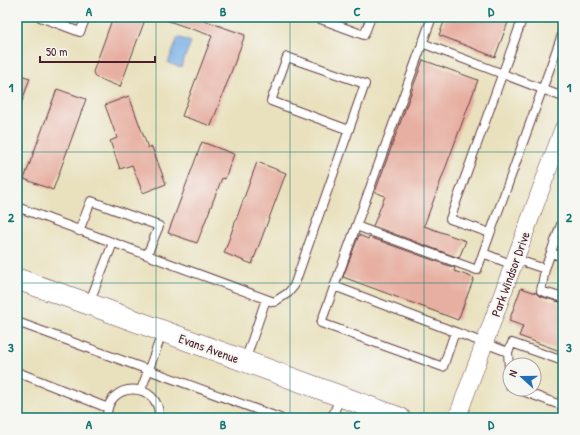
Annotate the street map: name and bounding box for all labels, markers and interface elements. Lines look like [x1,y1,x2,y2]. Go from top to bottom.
text: A [86,2,93,20]
text: B [220,2,227,20]
text: C [353,2,361,20]
text: D [488,2,495,20]
scale bar [40,38,155,64]
text: 50 m [46,43,67,60]
text: 1 [9,78,14,96]
text: 1 [567,78,572,96]
text: 2 [8,208,15,226]
text: 2 [566,208,573,226]
street label: Park Windsor Drive [486,229,534,319]
street label: Evans Avenue [176,329,242,367]
text: 3 [8,338,14,356]
text: 3 [566,338,572,356]
north arrow [502,357,542,397]
text: N [505,368,520,379]
text: A [86,415,93,433]
text: B [220,415,227,433]
text: C [353,415,361,433]
text: D [488,415,495,433]

